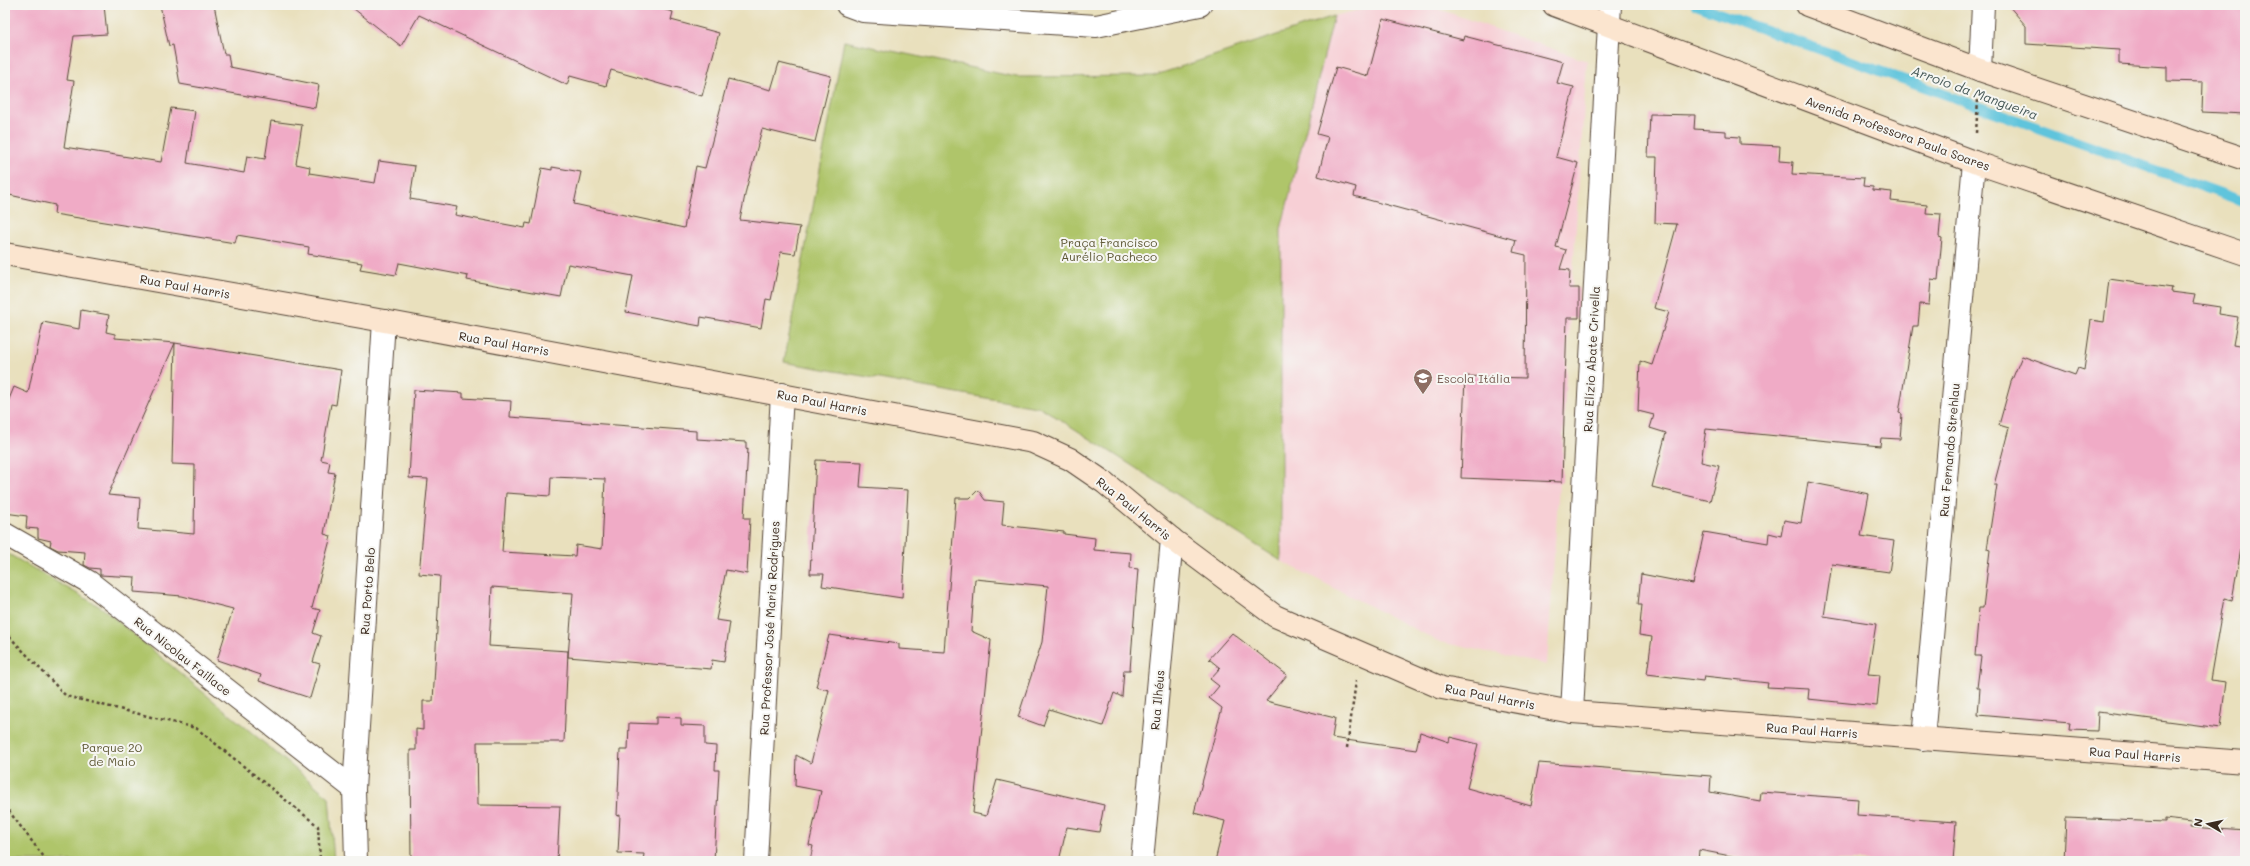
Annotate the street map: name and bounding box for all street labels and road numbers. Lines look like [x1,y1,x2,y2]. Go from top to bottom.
street label: Avenida Professora Paula Soares [1804,92,1993,174]
street label: Rua Paul Harris [139,270,232,302]
street label: Rua Elízio Abate Crivella [1579,286,1603,432]
street label: Rua Paul Harris [458,327,551,359]
street label: Rua Fernando Strehlau [1935,382,1963,518]
street label: Rua Paul Harris [776,385,869,419]
street label: Rua Paul Harris [1093,473,1175,543]
street label: Rua Professor José Maria Rodrigues [755,520,783,736]
street label: Rua Porto Belo [356,547,378,635]
street label: Rua Nicolau Faillace [131,613,235,699]
street label: Rua Ilhéus [1146,669,1168,731]
street label: Rua Paul Harris [1444,679,1537,713]
street label: Rua Paul Harris [1766,719,1858,741]
street label: Rua Paul Harris [2089,743,2181,765]

